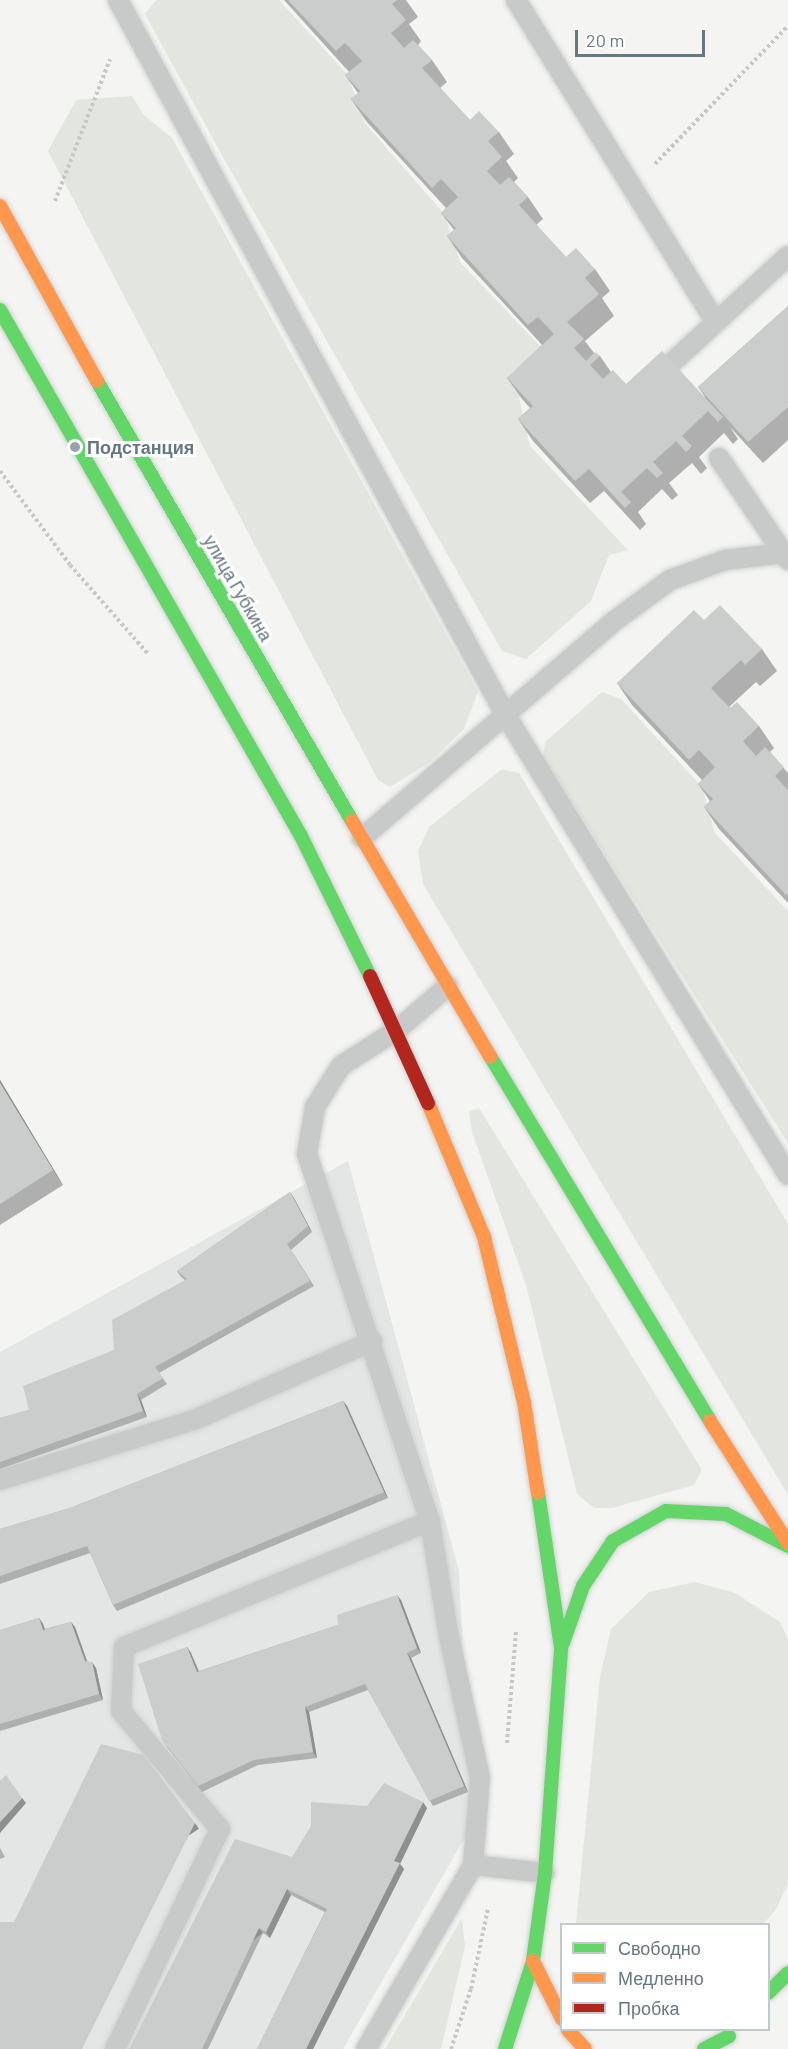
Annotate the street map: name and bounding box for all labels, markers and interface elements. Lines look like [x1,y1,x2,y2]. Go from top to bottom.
scale bar [578,18,708,56]
text: 20 m [586,29,624,51]
place label: Подстанция [87,436,194,458]
marker: Подстанция [68,440,82,454]
street label: улица Губкина [199,531,277,645]
legend [560,1923,770,2031]
text: Свободно [618,1937,701,1959]
text: Медленно [618,1967,704,1989]
text: Пробка [618,1997,680,2019]

